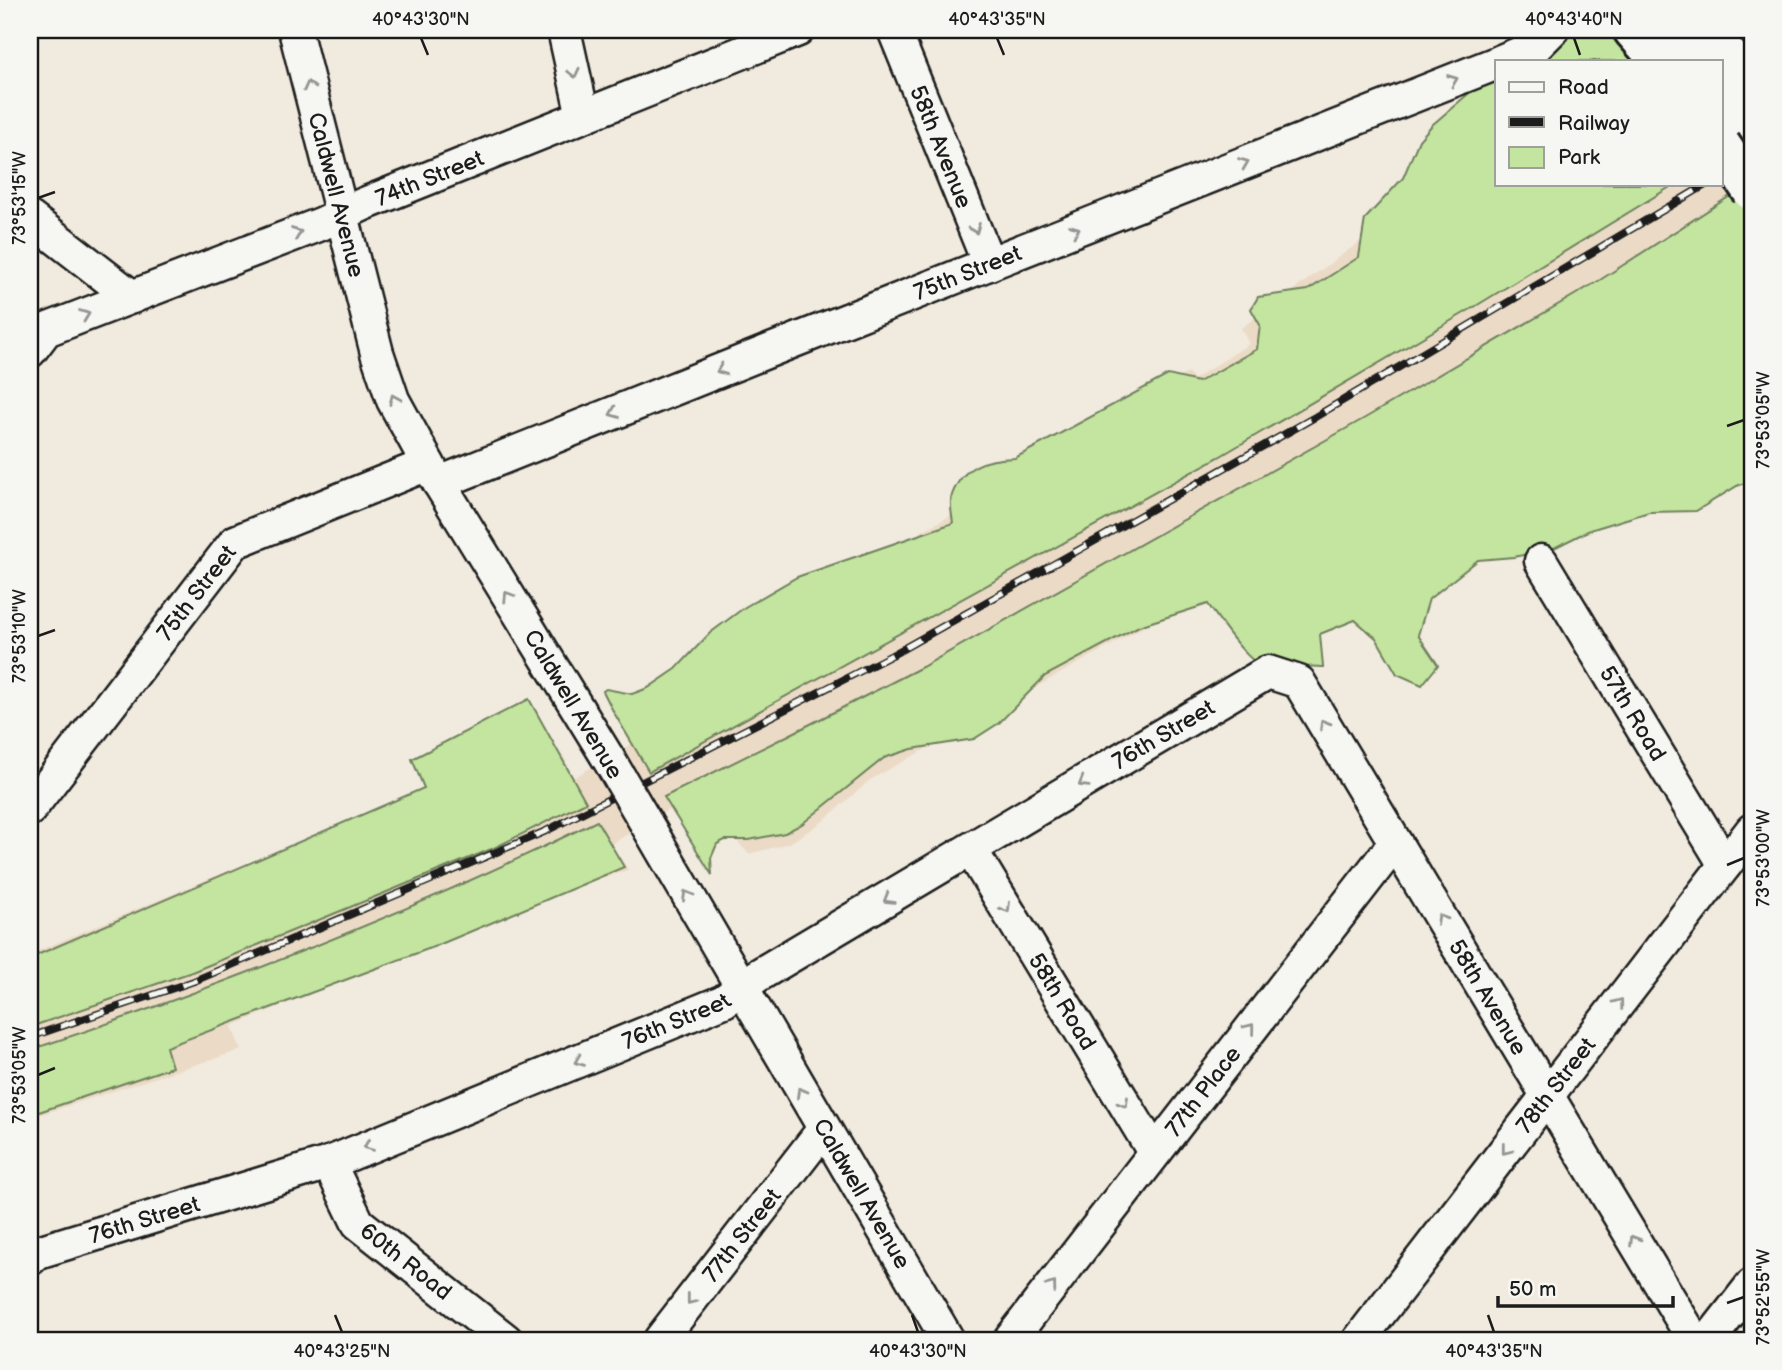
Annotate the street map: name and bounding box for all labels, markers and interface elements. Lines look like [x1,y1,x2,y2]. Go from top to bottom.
text: 40°43'30"N [372,9,470,30]
text: 40°43'35"N [948,9,1046,30]
text: 40°43'40"N [1525,9,1623,30]
legend [1495,60,1722,186]
one-way arrow [565,67,580,79]
one-way arrow [1446,75,1458,89]
text: Road [1558,75,1609,100]
one-way arrow [302,80,317,92]
street label: 58th Avenue [903,82,978,213]
street label: Caldwell Avenue [301,110,370,281]
text: Railway [1558,111,1630,136]
street label: 74th Street [372,144,488,213]
text: Park [1558,145,1601,170]
text: 73°53'15"W [9,151,30,245]
one-way arrow [1236,157,1249,171]
one-way arrow [966,223,980,235]
one-way arrow [1068,224,1080,238]
one-way arrow [291,227,303,241]
street label: 75th Street [910,239,1026,307]
one-way arrow [78,309,91,323]
one-way arrow [716,361,728,375]
text: 73°53'05"W [1753,371,1774,469]
one-way arrow [388,394,402,406]
one-way arrow [609,405,621,419]
street label: 75th Street [151,540,243,646]
text: 73°53'10"W [9,588,30,683]
one-way arrow [504,591,517,604]
street label: Caldwell Avenue [518,625,629,784]
street label: 57th Road [1593,661,1672,766]
street label: 76th Street [1108,694,1220,776]
one-way arrow [1319,718,1332,731]
one-way arrow [1078,774,1091,787]
text: 73°53'00"W [1753,809,1774,907]
one-way arrow [682,890,695,902]
one-way arrow [882,891,895,904]
one-way arrow [998,901,1011,914]
one-way arrow [1436,913,1449,926]
street label: 58th Avenue [1442,935,1533,1061]
street label: 58th Road [1022,948,1102,1055]
street label: 76th Street [618,988,737,1056]
one-way arrow [1611,998,1624,1010]
one-way arrow [1242,1023,1255,1036]
text: 73°53'05"W [9,1026,30,1124]
street label: 78th Street [1511,1032,1602,1139]
street label: 77th Place [1160,1041,1248,1142]
one-way arrow [574,1052,586,1066]
one-way arrow [796,1086,809,1099]
one-way arrow [1116,1095,1129,1108]
street label: Caldwell Avenue [807,1114,916,1274]
one-way arrow [363,1138,375,1152]
one-way arrow [1502,1142,1515,1154]
street label: 77th Street [697,1183,788,1288]
street label: 76th Street [86,1190,203,1250]
street label: 60th Road [354,1217,457,1307]
one-way arrow [1629,1234,1642,1247]
text: 73°52'55"W [1753,1248,1774,1345]
scale bar [1498,1265,1674,1309]
text: 50 m [1509,1277,1556,1302]
one-way arrow [1043,1281,1056,1294]
one-way arrow [687,1292,700,1304]
text: 40°43'25"N [293,1341,391,1362]
text: 40°43'30"N [869,1341,967,1362]
text: 40°43'35"N [1445,1341,1543,1362]

